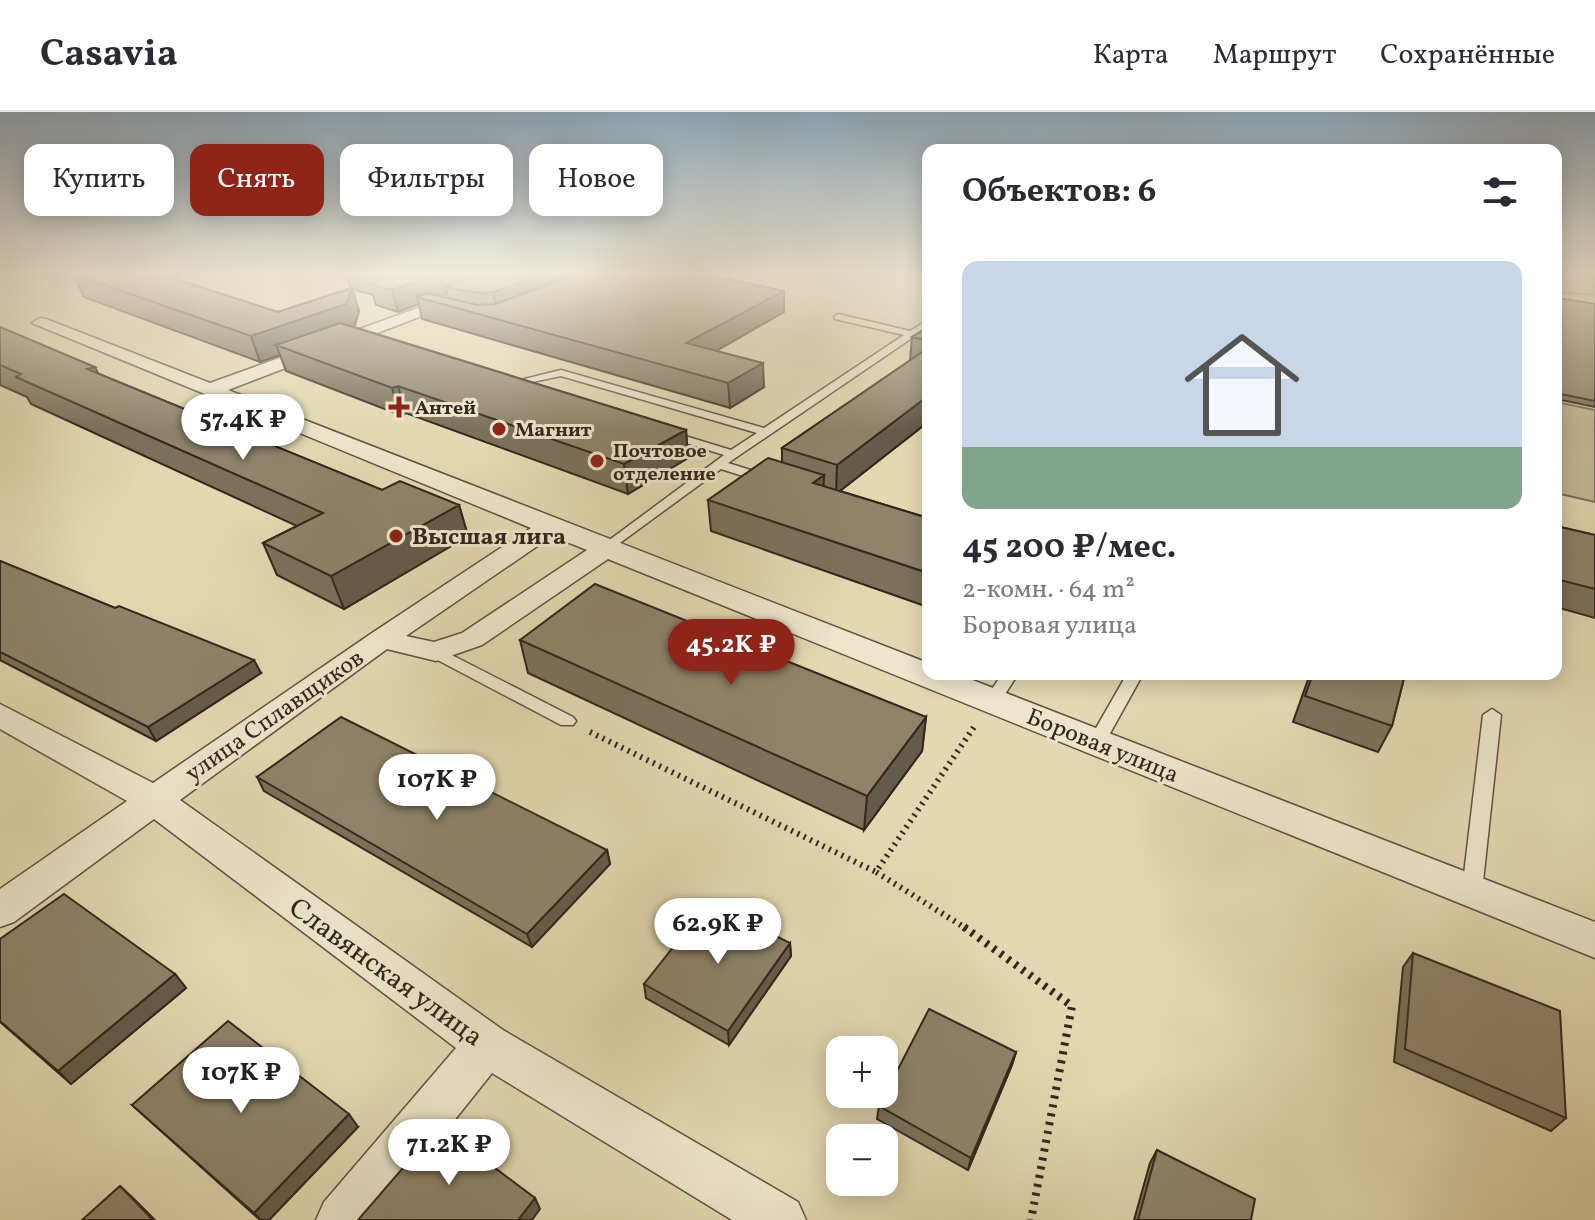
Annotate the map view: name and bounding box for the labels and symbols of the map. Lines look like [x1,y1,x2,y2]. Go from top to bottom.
pin: 57.4K ₽ [169,394,317,462]
place label: Антей [415,395,476,423]
marker: Антей [390,398,408,416]
place label: Магнит [515,417,592,445]
marker: Магнит [490,420,508,438]
place label: Почтовое отделение [613,438,716,489]
marker: Почтовое отделение [588,452,606,470]
place label: Высшая лига [412,521,566,555]
marker: Высшая лига [387,527,405,545]
pin: 45.2K ₽ [657,619,805,687]
street label: улица Сплавщиков [179,642,371,791]
street label: Боровая улица [1021,701,1184,793]
pin: 107K ₽ [372,754,502,822]
street label: Славянская улица [280,889,491,1057]
pin: 62.9K ₽ [644,898,792,966]
pin: 107K ₽ [176,1047,306,1115]
pin: 71.2K ₽ [375,1119,523,1187]

